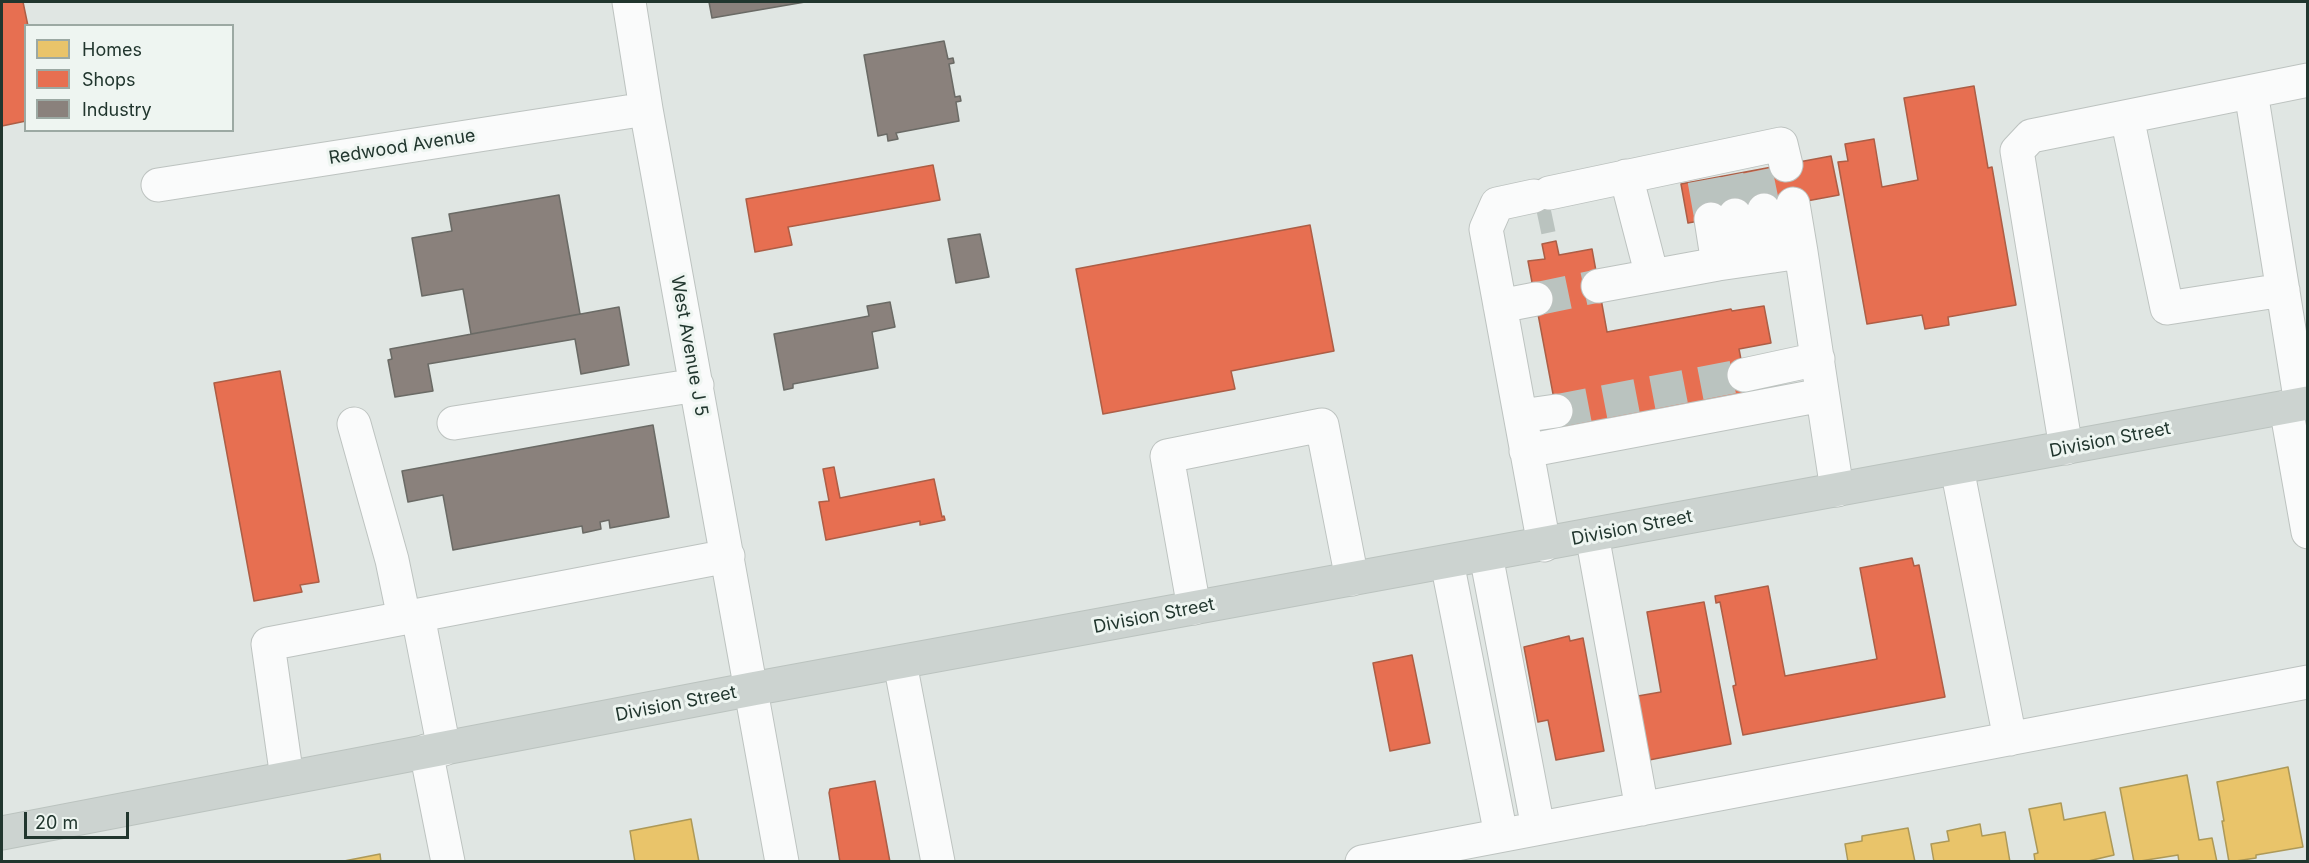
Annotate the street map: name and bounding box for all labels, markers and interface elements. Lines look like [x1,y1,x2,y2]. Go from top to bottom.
legend [24,24,234,132]
text: Homes [82,39,142,60]
text: Shops [82,69,136,90]
text: Industry [82,99,152,120]
street label: Redwood Avenue [327,125,477,169]
street label: West Avenue J 5 [666,274,712,418]
street label: Division Street [2048,418,2172,462]
street label: Division Street [1570,506,1694,550]
street label: Division Street [1092,594,1216,638]
street label: Division Street [614,682,738,726]
scale bar [27,800,132,838]
text: 20 m [35,812,78,833]

